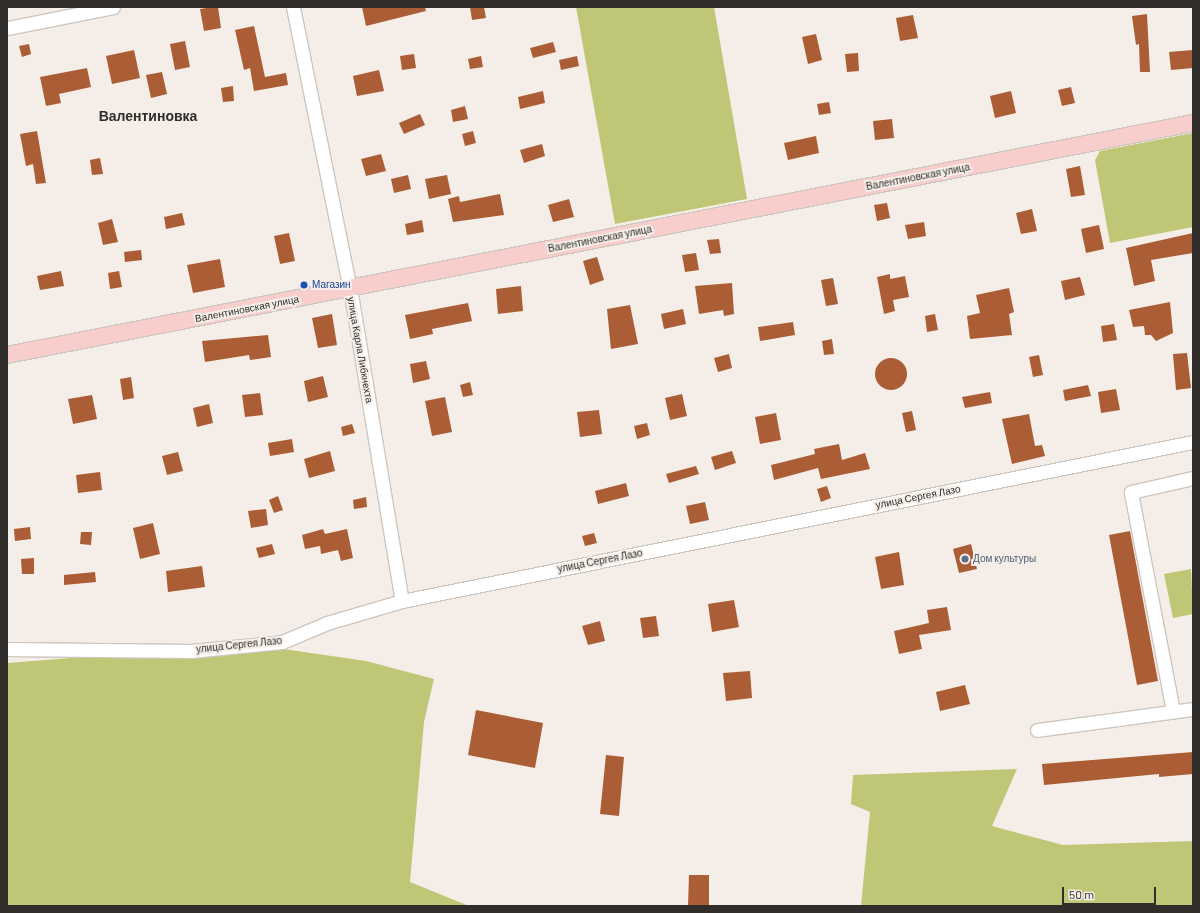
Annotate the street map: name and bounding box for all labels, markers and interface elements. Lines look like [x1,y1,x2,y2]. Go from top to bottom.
district label: Валентиновка [99,108,197,124]
street label: Валентиновская улица [865,161,971,193]
street label: Валентиновская улица [547,223,653,255]
place label: Магазин [312,279,351,291]
marker: Магазин [299,280,309,290]
street label: Валентиновская улица [194,293,300,325]
street label: улица Карла Либкнехта [345,296,375,404]
street label: улица Сергея Лазо [875,483,961,511]
street label: улица Сергея Лазо [557,547,643,575]
place label: Дом культуры [973,553,1036,565]
marker: Дом культуры [960,554,970,564]
street label: улица Сергея Лазо [195,635,283,655]
scale bar [1064,879,1158,905]
text: 50 m [1069,887,1094,901]

